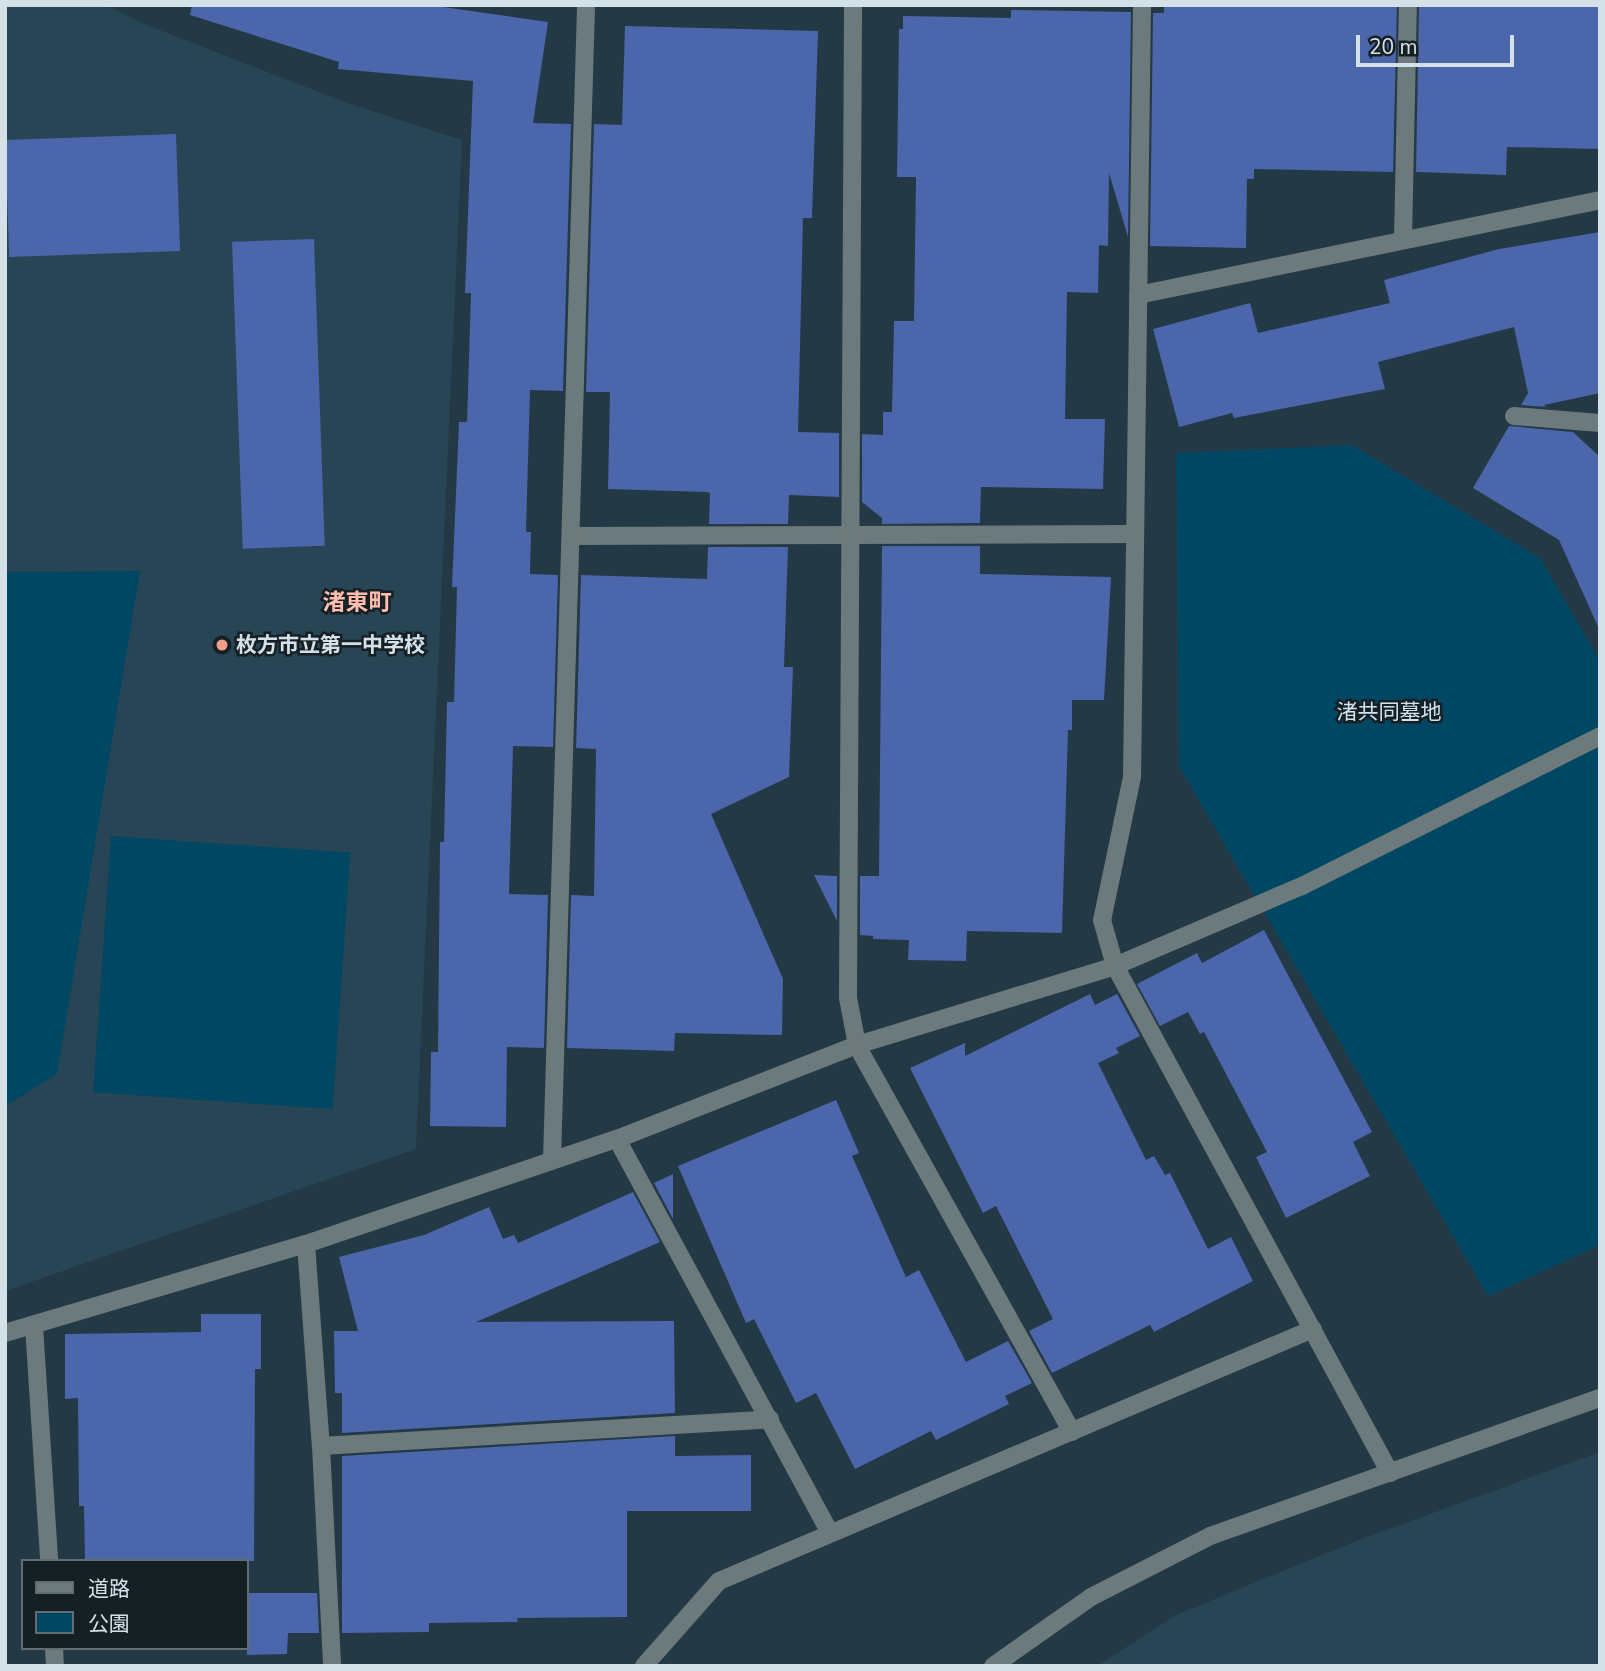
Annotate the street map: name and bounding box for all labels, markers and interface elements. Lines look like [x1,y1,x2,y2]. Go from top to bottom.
scale bar [1360,21,1518,65]
text: 20 m [1369,33,1418,61]
district label: 渚東町 [323,589,391,617]
place label: 枚方市立第一中学校 [236,632,425,658]
marker: 枚方市立第一中学校 [214,637,230,653]
park label: 渚共同墓地 [1337,699,1441,725]
legend [21,1559,248,1650]
text: 道路 [88,1575,130,1603]
text: 公園 [88,1610,130,1638]

